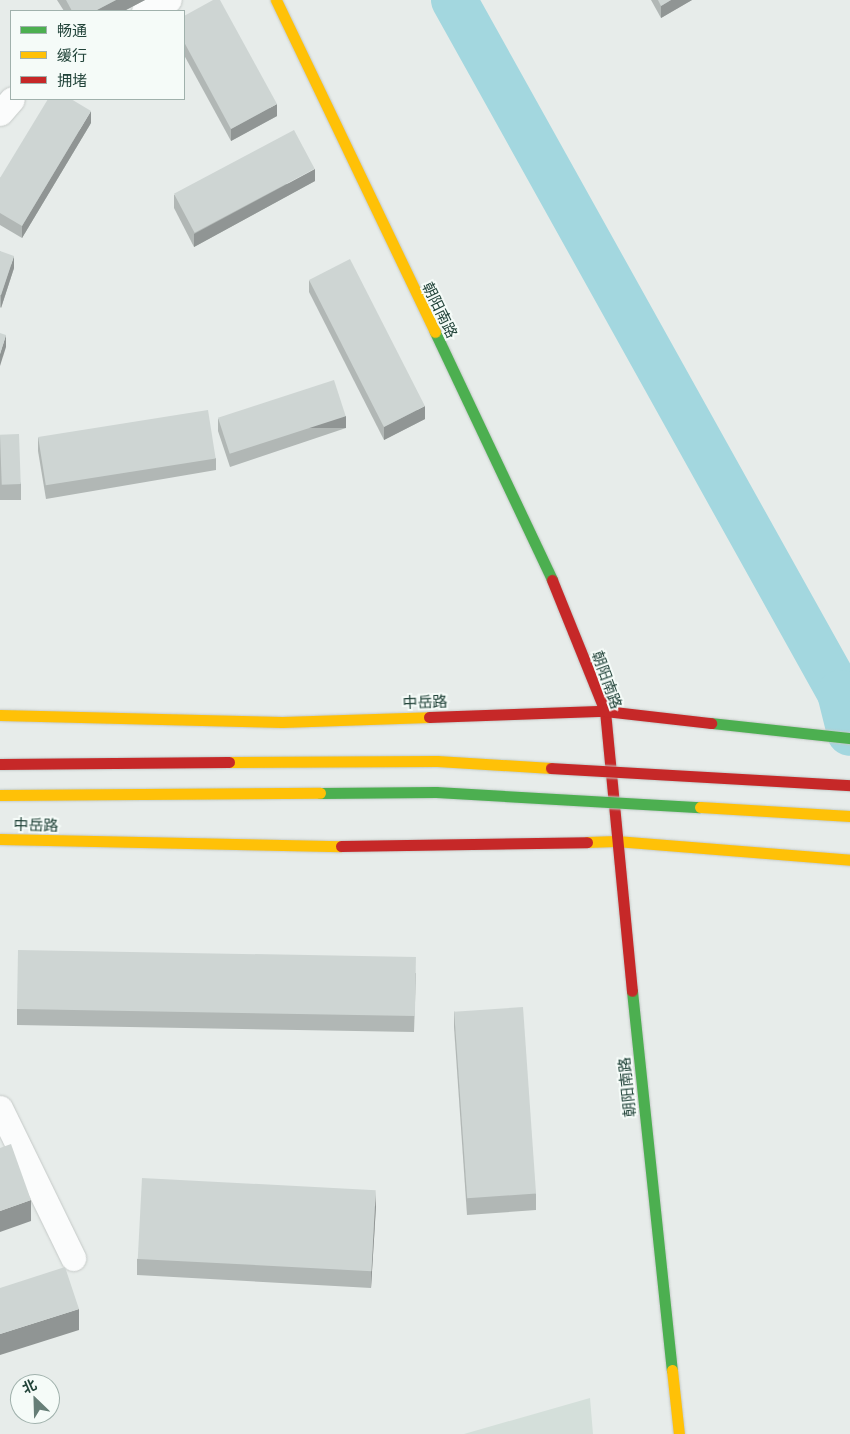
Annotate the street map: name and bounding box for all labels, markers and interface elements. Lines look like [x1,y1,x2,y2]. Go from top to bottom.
legend [10,10,185,100]
text: 畅通 [57,21,87,40]
text: 缓行 [57,46,87,65]
text: 拥堵 [57,71,87,90]
street label: 朝阳南路 [419,279,461,341]
street label: 朝阳南路 [588,649,626,711]
street label: 中岳路 [402,692,448,712]
street label: 中岳路 [13,816,59,834]
street label: 朝阳南路 [615,1056,639,1118]
north arrow [10,1374,60,1424]
text: 北 [19,1375,39,1397]

